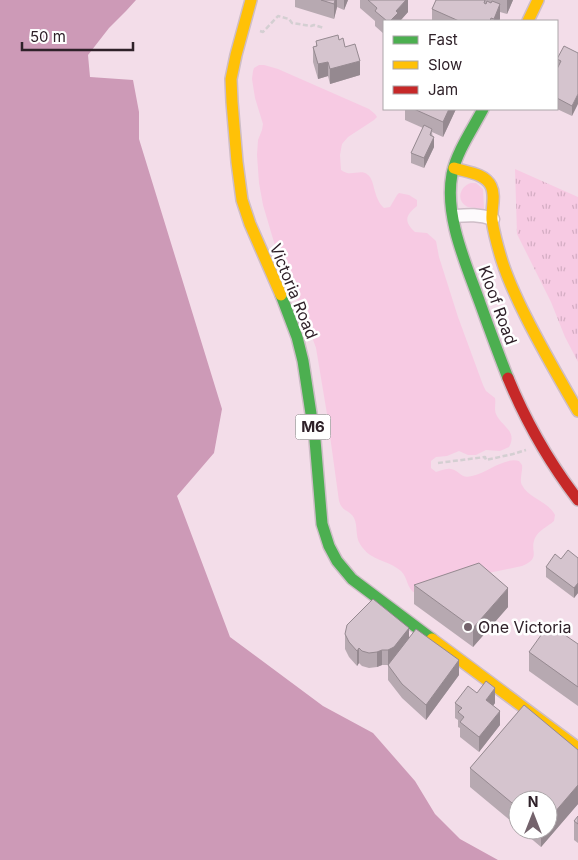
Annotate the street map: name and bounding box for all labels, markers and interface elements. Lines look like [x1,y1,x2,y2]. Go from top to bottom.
scale bar [22,20,134,52]
legend [383,20,558,110]
text: 50 m [30,27,66,46]
text: Fast [428,30,458,49]
text: Slow [428,55,462,74]
text: Jam [428,80,458,99]
street label: Victoria Road [266,240,322,342]
street label: Kloof Road [474,263,522,347]
road number: M6 [296,414,330,440]
place label: One Victoria [478,617,571,637]
marker: One Victoria [462,621,474,633]
north arrow [508,790,558,840]
text: N [528,793,538,810]

